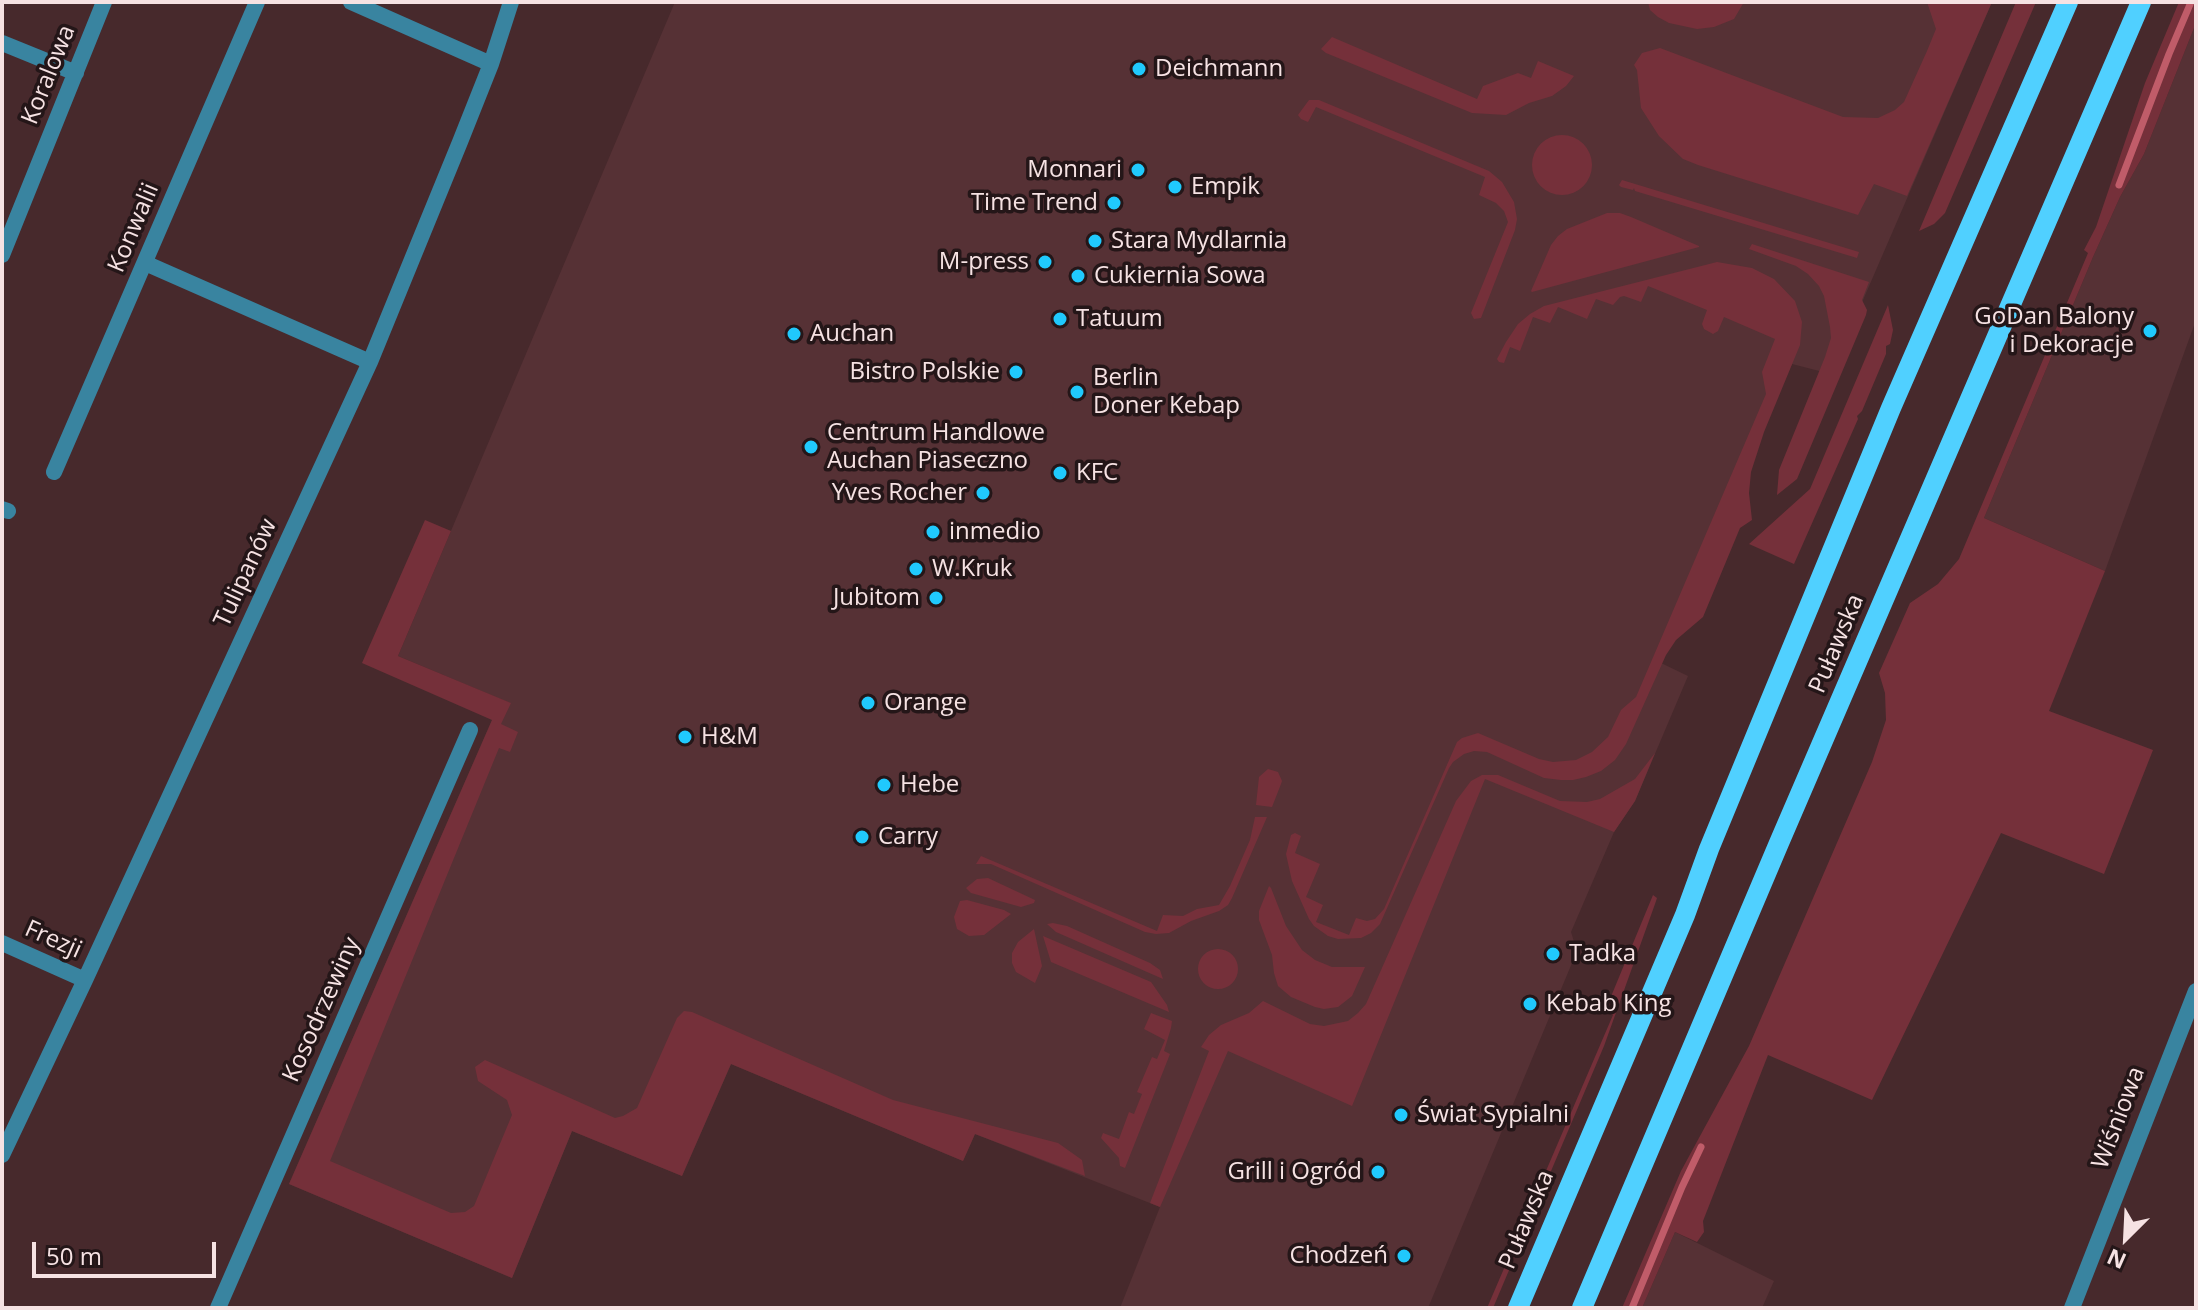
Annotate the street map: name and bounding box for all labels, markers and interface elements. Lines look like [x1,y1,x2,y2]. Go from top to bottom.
street label: Koralowa [16,21,82,129]
place label: Deichmann [1155,55,1283,83]
marker: Deichmann [1130,60,1148,78]
place label: Monnari [1027,156,1122,184]
marker: Monnari [1129,161,1147,179]
place label: Empik [1191,173,1260,201]
marker: Empik [1166,178,1184,196]
street label: Konwalii [102,179,166,277]
place label: Time Trend [971,189,1098,217]
marker: Time Trend [1105,194,1123,212]
place label: Stara Mydlarnia [1111,227,1287,255]
marker: Stara Mydlarnia [1086,232,1104,250]
place label: M-press [939,248,1029,276]
marker: M-press [1036,253,1054,271]
place label: Cukiernia Sowa [1094,262,1266,290]
marker: Cukiernia Sowa [1069,267,1087,285]
place label: GoDan Balony i Dekoracje [1974,303,2134,359]
place label: Tatuum [1076,305,1163,333]
marker: Tatuum [1051,310,1069,328]
place label: Auchan [810,320,894,348]
marker: GoDan Balony i Dekoracje [2141,322,2159,340]
marker: Auchan [785,325,803,343]
place label: Bistro Polskie [849,358,1000,386]
marker: Bistro Polskie [1007,363,1025,381]
place label: Berlin Doner Kebap [1093,364,1240,420]
marker: Berlin Doner Kebap [1068,383,1086,401]
place label: Centrum Handlowe Auchan Piaseczno [827,419,1045,475]
marker: Centrum Handlowe Auchan Piaseczno [802,438,820,456]
place label: KFC [1076,459,1118,487]
marker: KFC [1051,464,1069,482]
place label: Yves Rocher [832,479,967,507]
marker: Yves Rocher [974,484,992,502]
street label: Tulipanów [208,514,284,632]
place label: inmedio [949,518,1041,546]
marker: inmedio [924,523,942,541]
place label: W.Kruk [932,555,1012,583]
marker: W.Kruk [907,560,925,578]
place label: Jubitom [833,584,920,612]
marker: Jubitom [927,589,945,607]
street label: Puławska [1803,590,1871,698]
place label: Orange [884,689,967,717]
marker: Orange [859,694,877,712]
place label: H&M [701,723,758,751]
marker: H&M [676,728,694,746]
place label: Hebe [900,771,959,799]
marker: Hebe [875,776,893,794]
place label: Carry [878,823,938,851]
marker: Carry [853,828,871,846]
street label: Frezji [20,915,86,965]
street label: Kosodrzewiny [277,933,367,1087]
place label: Tadka [1569,940,1636,968]
marker: Tadka [1544,945,1562,963]
place label: Kebab King [1546,990,1672,1018]
marker: Kebab King [1521,995,1539,1013]
street label: Wiśniowa [2086,1063,2152,1173]
place label: Świat Sypialni [1417,1101,1569,1129]
marker: Świat Sypialni [1392,1106,1410,1124]
place label: Grill i Ogród [1227,1158,1362,1186]
marker: Grill i Ogród [1369,1163,1387,1181]
street label: Puławska [1493,1166,1561,1274]
north arrow [2086,1198,2166,1278]
scale bar [36,1226,220,1276]
text: 50 m [46,1239,102,1272]
place label: Chodzeń [1290,1242,1388,1270]
text: N [2102,1243,2131,1277]
marker: Chodzeń [1395,1247,1413,1265]

